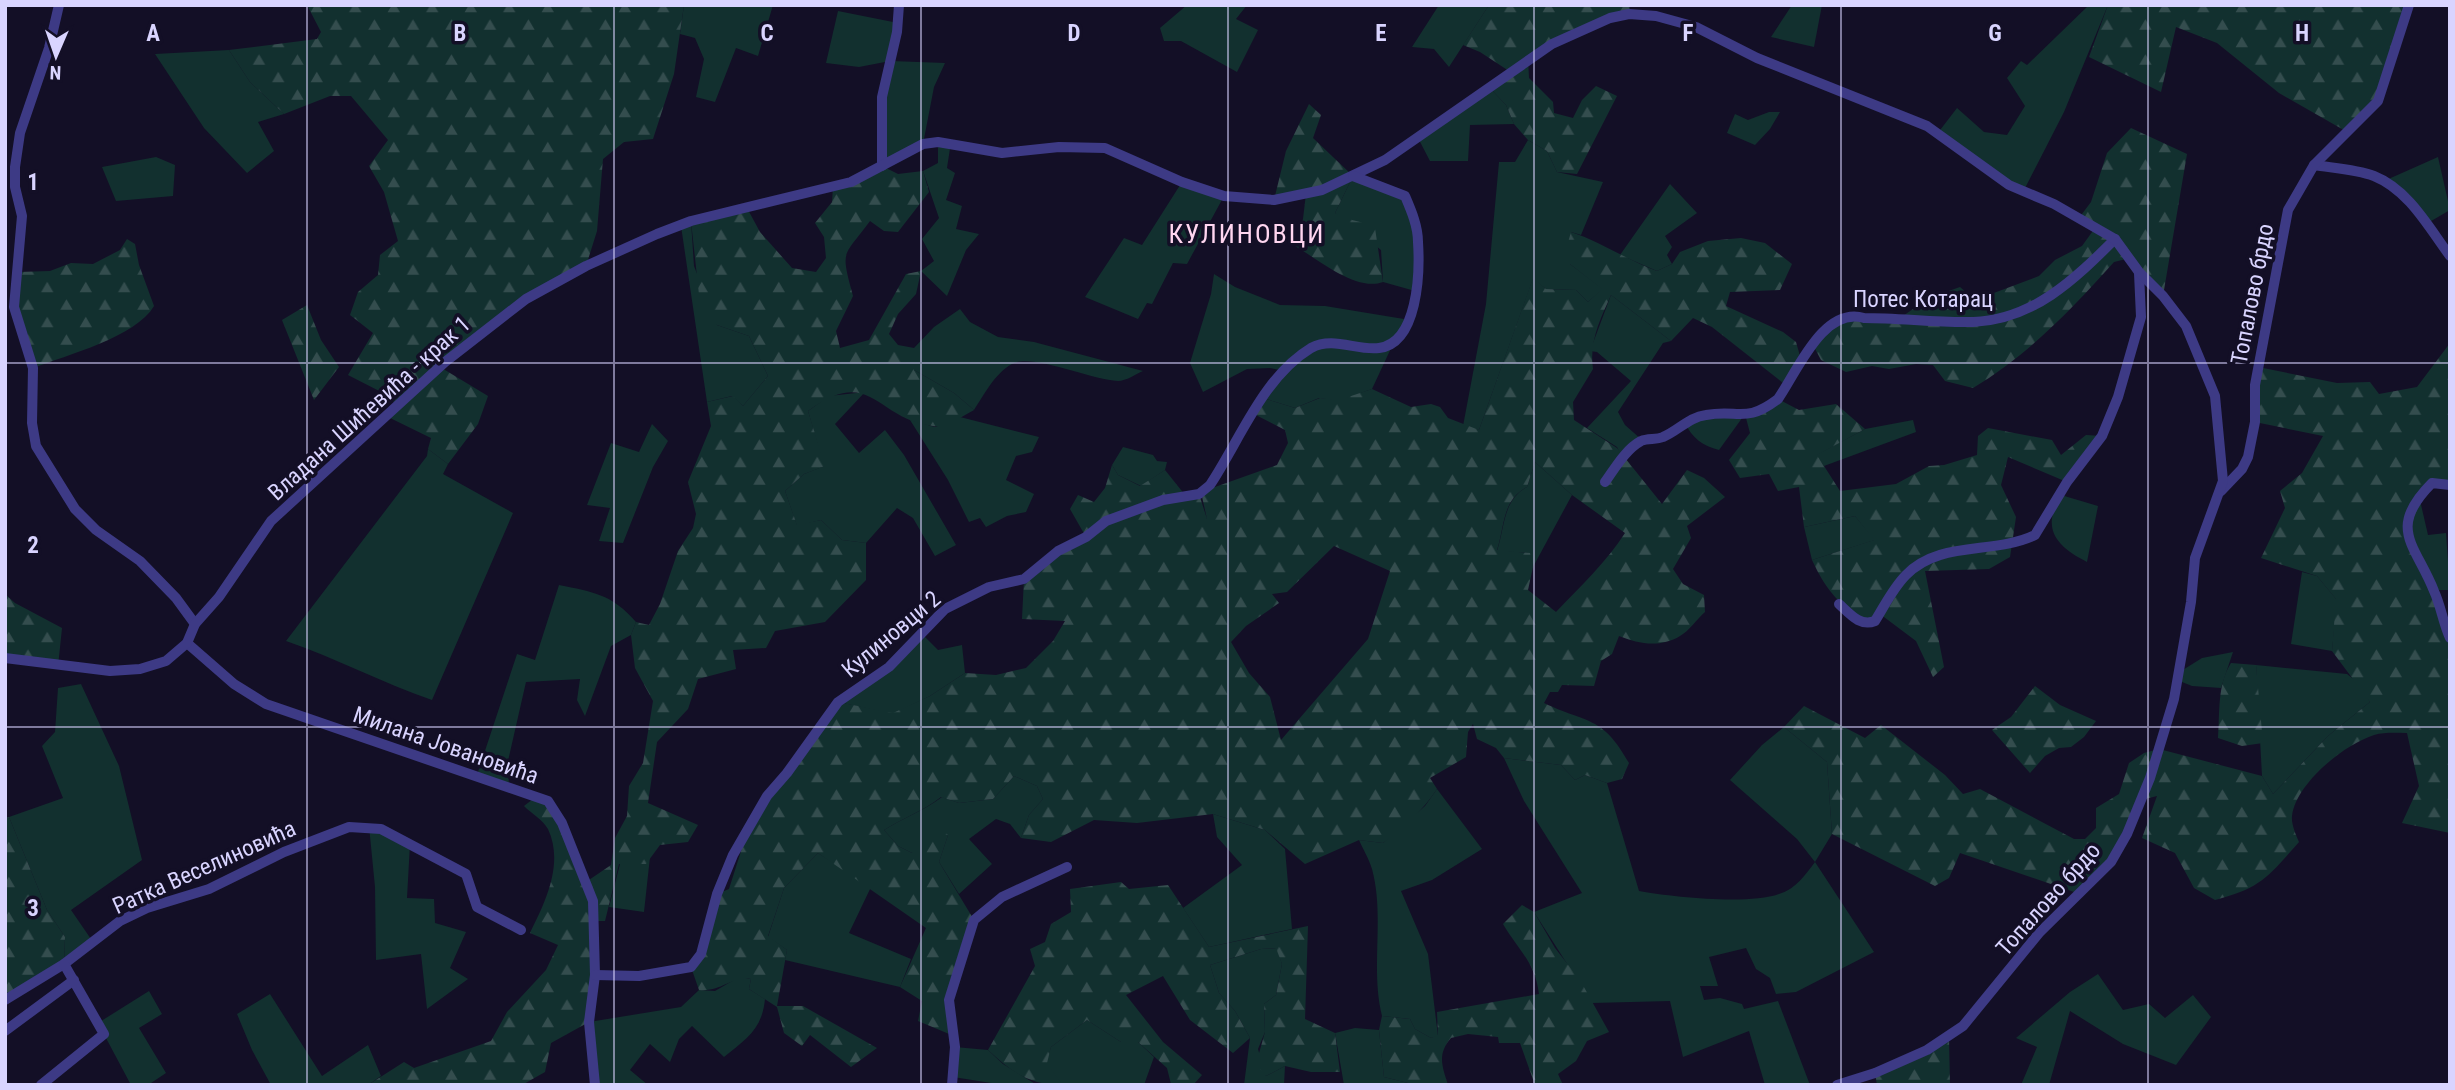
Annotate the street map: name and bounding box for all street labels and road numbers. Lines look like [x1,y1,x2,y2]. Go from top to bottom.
street label: Топалово брдо [2226,221,2279,367]
street label: Потес Котарац [1853,286,1993,313]
street label: Владана Шићевића - крак 1 [263,311,476,506]
street label: Кулиновци 2 [837,585,946,683]
street label: Милана Јовановића [350,701,542,790]
street label: Ратка Веселиновића [108,815,300,920]
street label: Топалово брдо [1991,837,2106,961]

